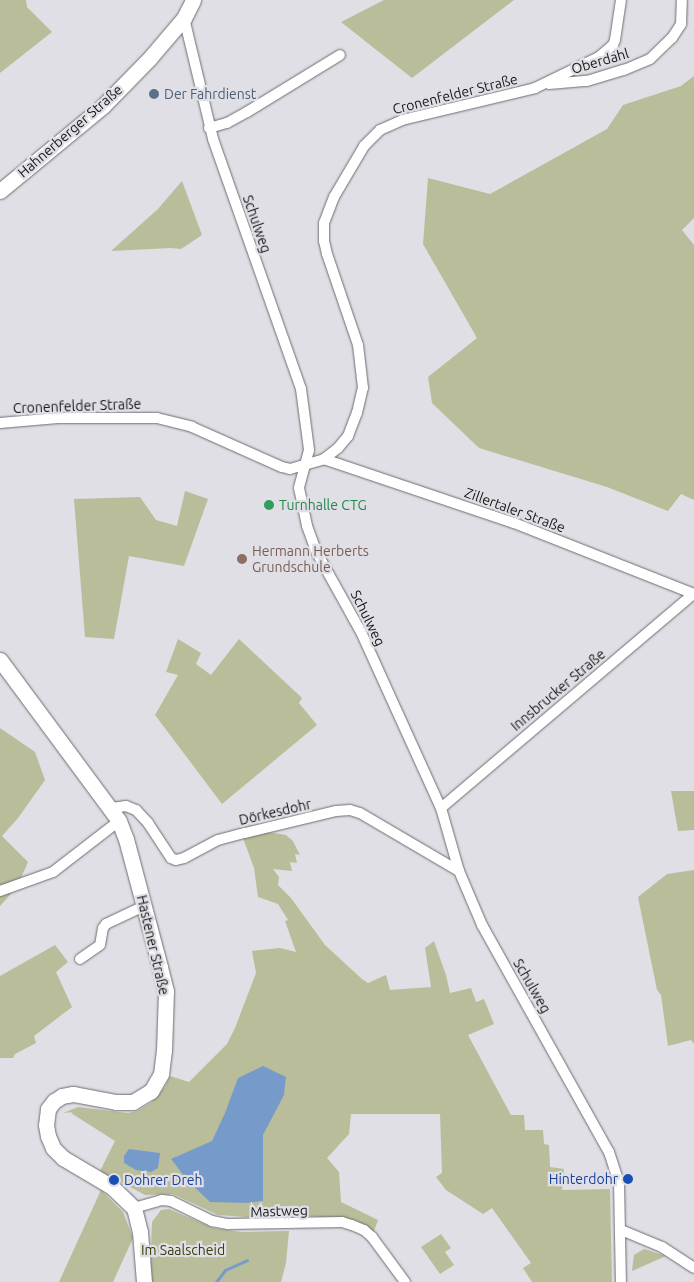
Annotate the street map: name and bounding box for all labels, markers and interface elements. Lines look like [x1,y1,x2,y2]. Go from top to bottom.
street label: Oberdahl [569,45,631,77]
street label: Cronenfelder Straße [391,70,519,118]
street label: Hahnerberger Straße [14,81,126,181]
place label: Der Fahrdienst [164,86,256,102]
marker: Der Fahrdienst [148,88,160,100]
street label: Schulweg [239,193,275,255]
street label: Cronenfelder Straße [13,395,141,417]
street label: Zillertaler Straße [462,484,568,536]
place label: Turnhalle CTG [279,497,367,513]
marker: Turnhalle CTG [263,499,275,511]
place label: Hermann Herberts Grundschule [252,543,369,576]
marker: Hermann Herberts Grundschule [236,553,248,565]
street label: Schulweg [347,587,389,649]
street label: Innsbrucker Straße [507,646,609,734]
street label: Dörkesdohr [237,796,313,828]
street label: Hastener Straße [133,893,173,997]
street label: Schulweg [510,956,554,1016]
place label: Hinterdohr [549,1171,618,1187]
place label: Dohrer Dreh [124,1172,202,1188]
marker: Hinterdohr [622,1173,634,1185]
marker: Dohrer Dreh [108,1174,120,1186]
street label: Mastweg [250,1202,308,1220]
park label: Im Saalscheid [141,1242,225,1258]

